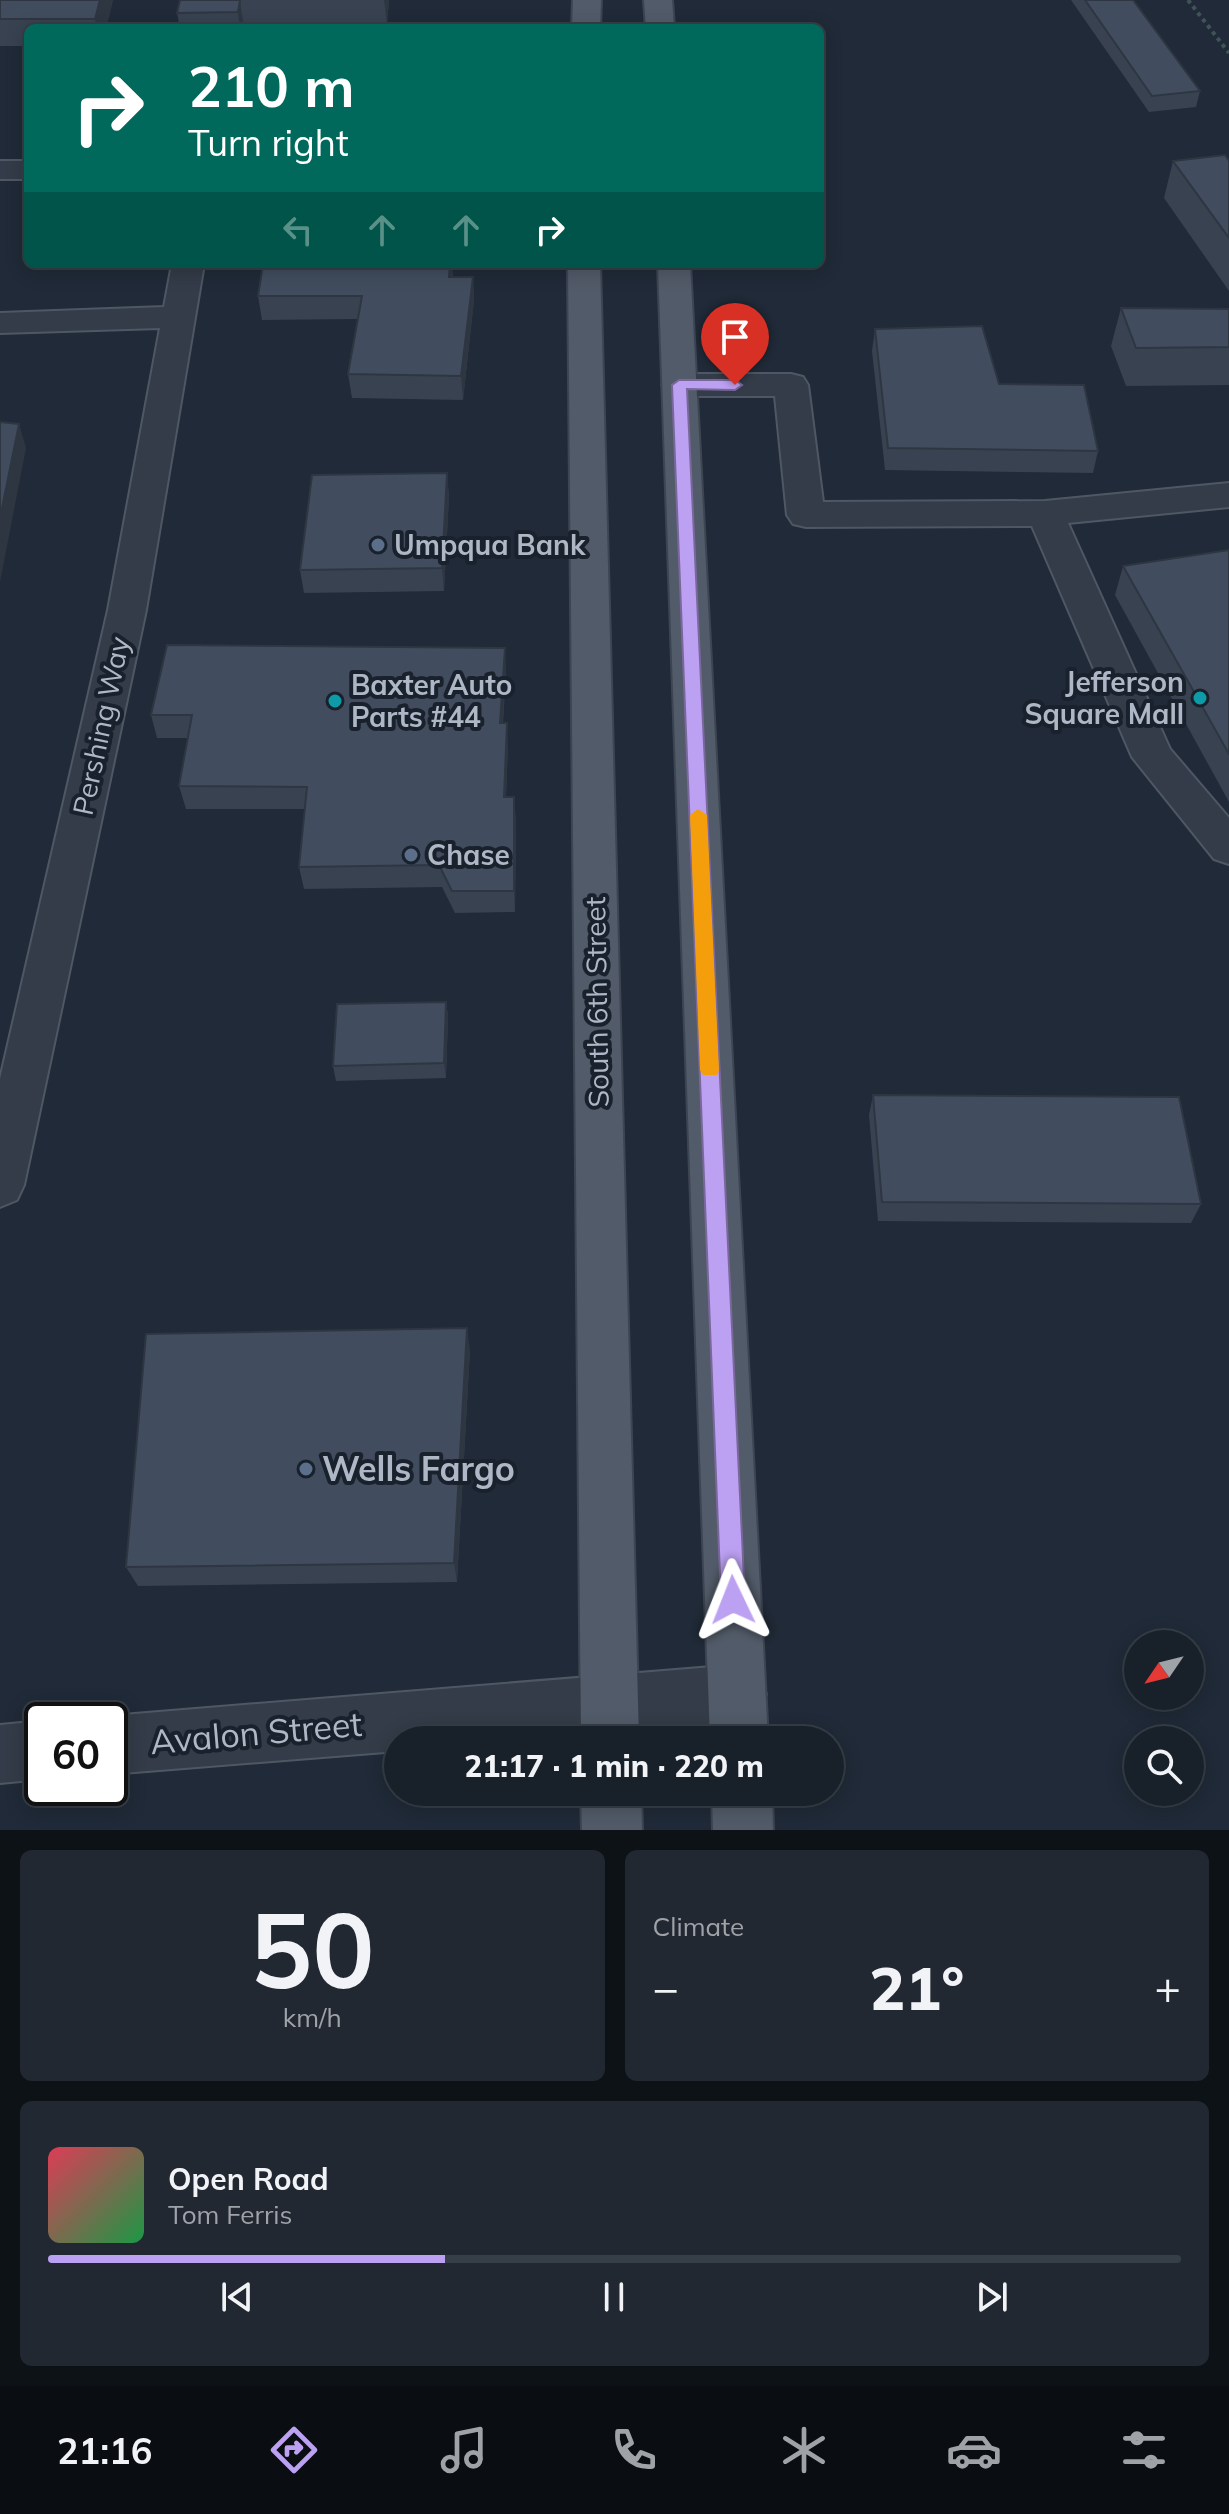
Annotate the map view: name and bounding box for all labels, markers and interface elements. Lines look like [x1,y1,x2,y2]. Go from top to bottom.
text: 210 m [188,51,355,121]
icon: right [56,56,160,160]
text: Turn right [188,120,349,165]
icon: left [276,208,320,252]
icon: ahead [360,208,404,252]
icon: ahead [444,208,488,252]
icon: right [528,208,572,252]
pin [701,303,769,385]
icon: arrive [713,315,757,359]
place label: Umpqua Bank [394,527,586,562]
marker: Umpqua Bank [369,536,387,554]
street label: Pershing Way [65,633,137,818]
place label: Jefferson Square Mall [1024,664,1184,731]
place label: Baxter Auto Parts #44 [351,667,512,734]
marker: Jefferson Square Mall [1191,689,1209,707]
marker: Baxter Auto Parts #44 [326,692,344,710]
place label: Chase [427,837,510,872]
marker: Chase [402,846,420,864]
street label: South 6th Street [577,896,616,1108]
place label: Wells Fargo [322,1447,515,1490]
marker: Wells Fargo [297,1460,315,1478]
position arrow [691,1558,775,1642]
north arrow [1124,1630,1204,1710]
map controls [1124,1630,1204,1806]
speed limit sign: 60 [24,1702,128,1806]
street label: Avalon Street [148,1702,364,1763]
button: search [1124,1726,1204,1806]
text: 21:17 · 1 min · 220 m [464,1747,764,1785]
text: 50 [250,1883,375,2014]
text: Climate [653,1910,744,1943]
text: 21° [869,1950,964,2025]
text: − [653,1960,679,2015]
text: + [1155,1960,1181,2015]
text: km/h [283,2001,342,2034]
text: Open Road [168,2160,329,2198]
text: Tom Ferris [168,2198,292,2231]
icon: previous [215,2275,259,2319]
icon: pause [592,2275,636,2319]
icon: next [970,2275,1014,2319]
icon: directions [266,2422,322,2478]
icon: music [436,2422,492,2478]
icon: phone [606,2422,662,2478]
icon: climate [776,2422,832,2478]
icon: car [946,2422,1002,2478]
icon: filters [1116,2422,1172,2478]
text: 21:16 [57,2428,152,2473]

